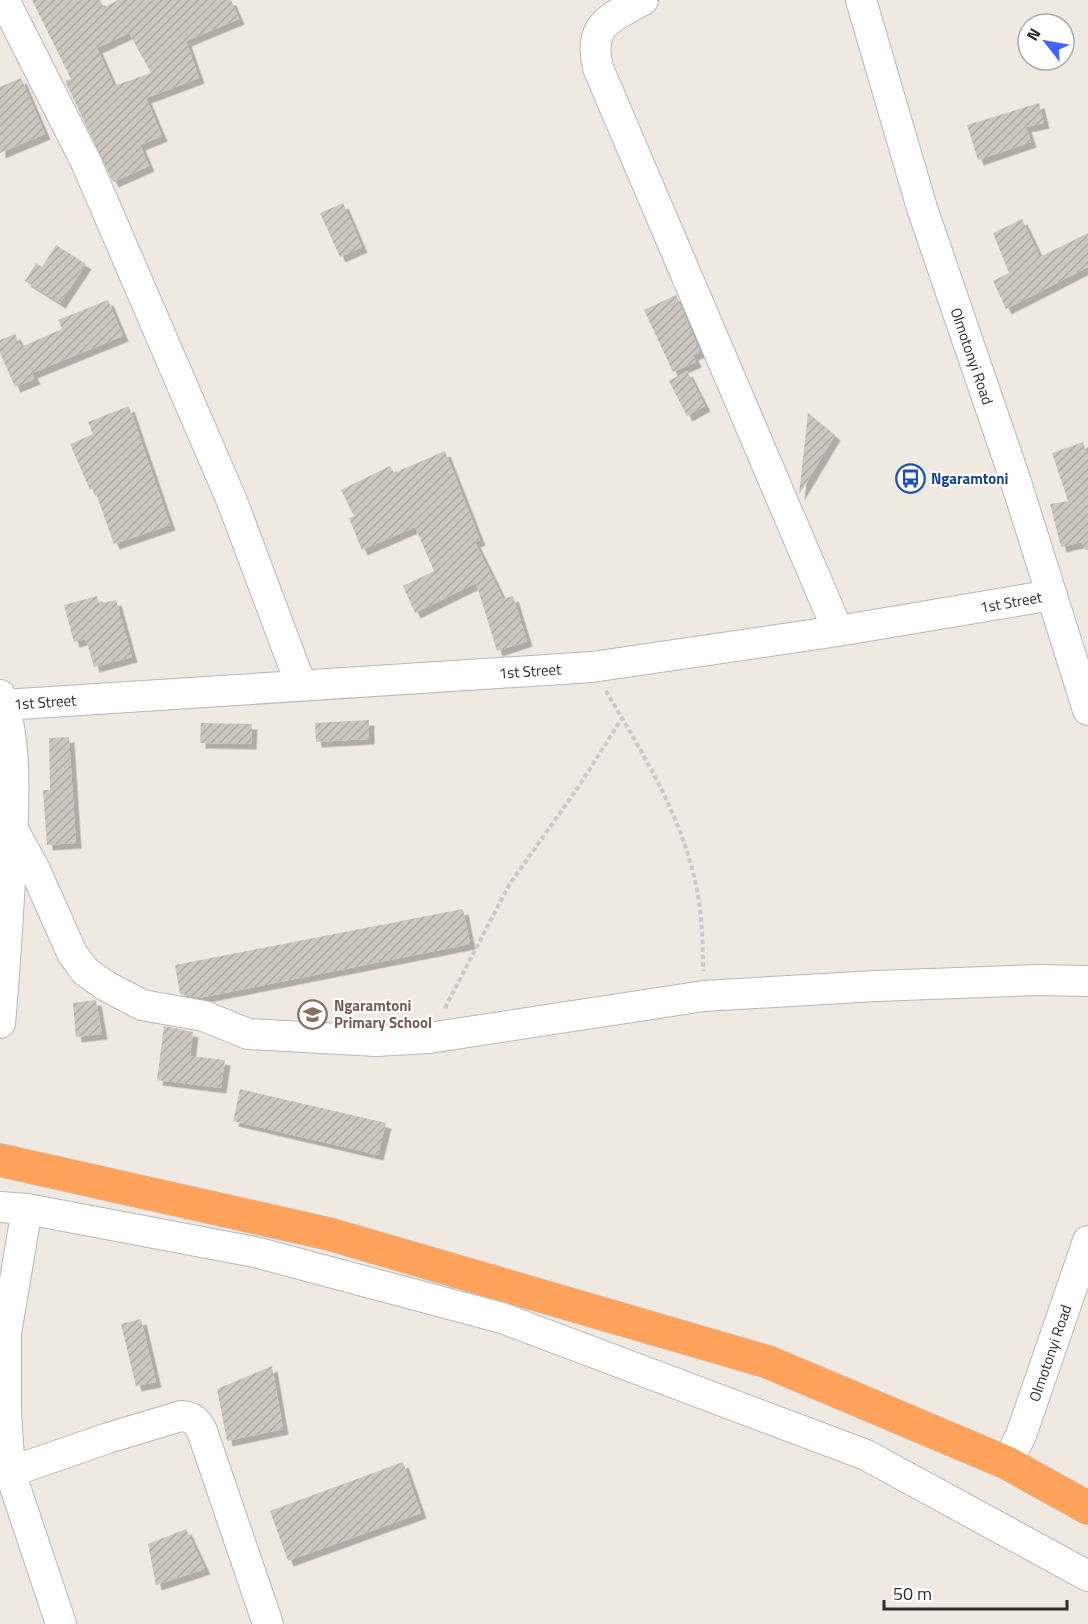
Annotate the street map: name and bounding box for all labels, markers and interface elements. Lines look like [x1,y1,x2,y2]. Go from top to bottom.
north arrow [1016,12,1076,72]
text: N [1020,23,1046,45]
street label: Olmotonyi Road [945,304,999,408]
bus stop icon: Ngaramtoni [894,462,926,494]
place label: Ngaramtoni [931,467,1008,490]
street label: 1st Street [978,585,1045,619]
street label: 1st Street [498,657,563,685]
street label: 1st Street [13,688,78,716]
place label: Ngaramtoni Primary School [334,994,432,1034]
school or university icon: Ngaramtoni Primary School [297,998,329,1030]
street label: Olmotonyi Road [1023,1301,1077,1405]
scale bar [884,1573,1067,1611]
text: 50 m [893,1580,932,1607]

